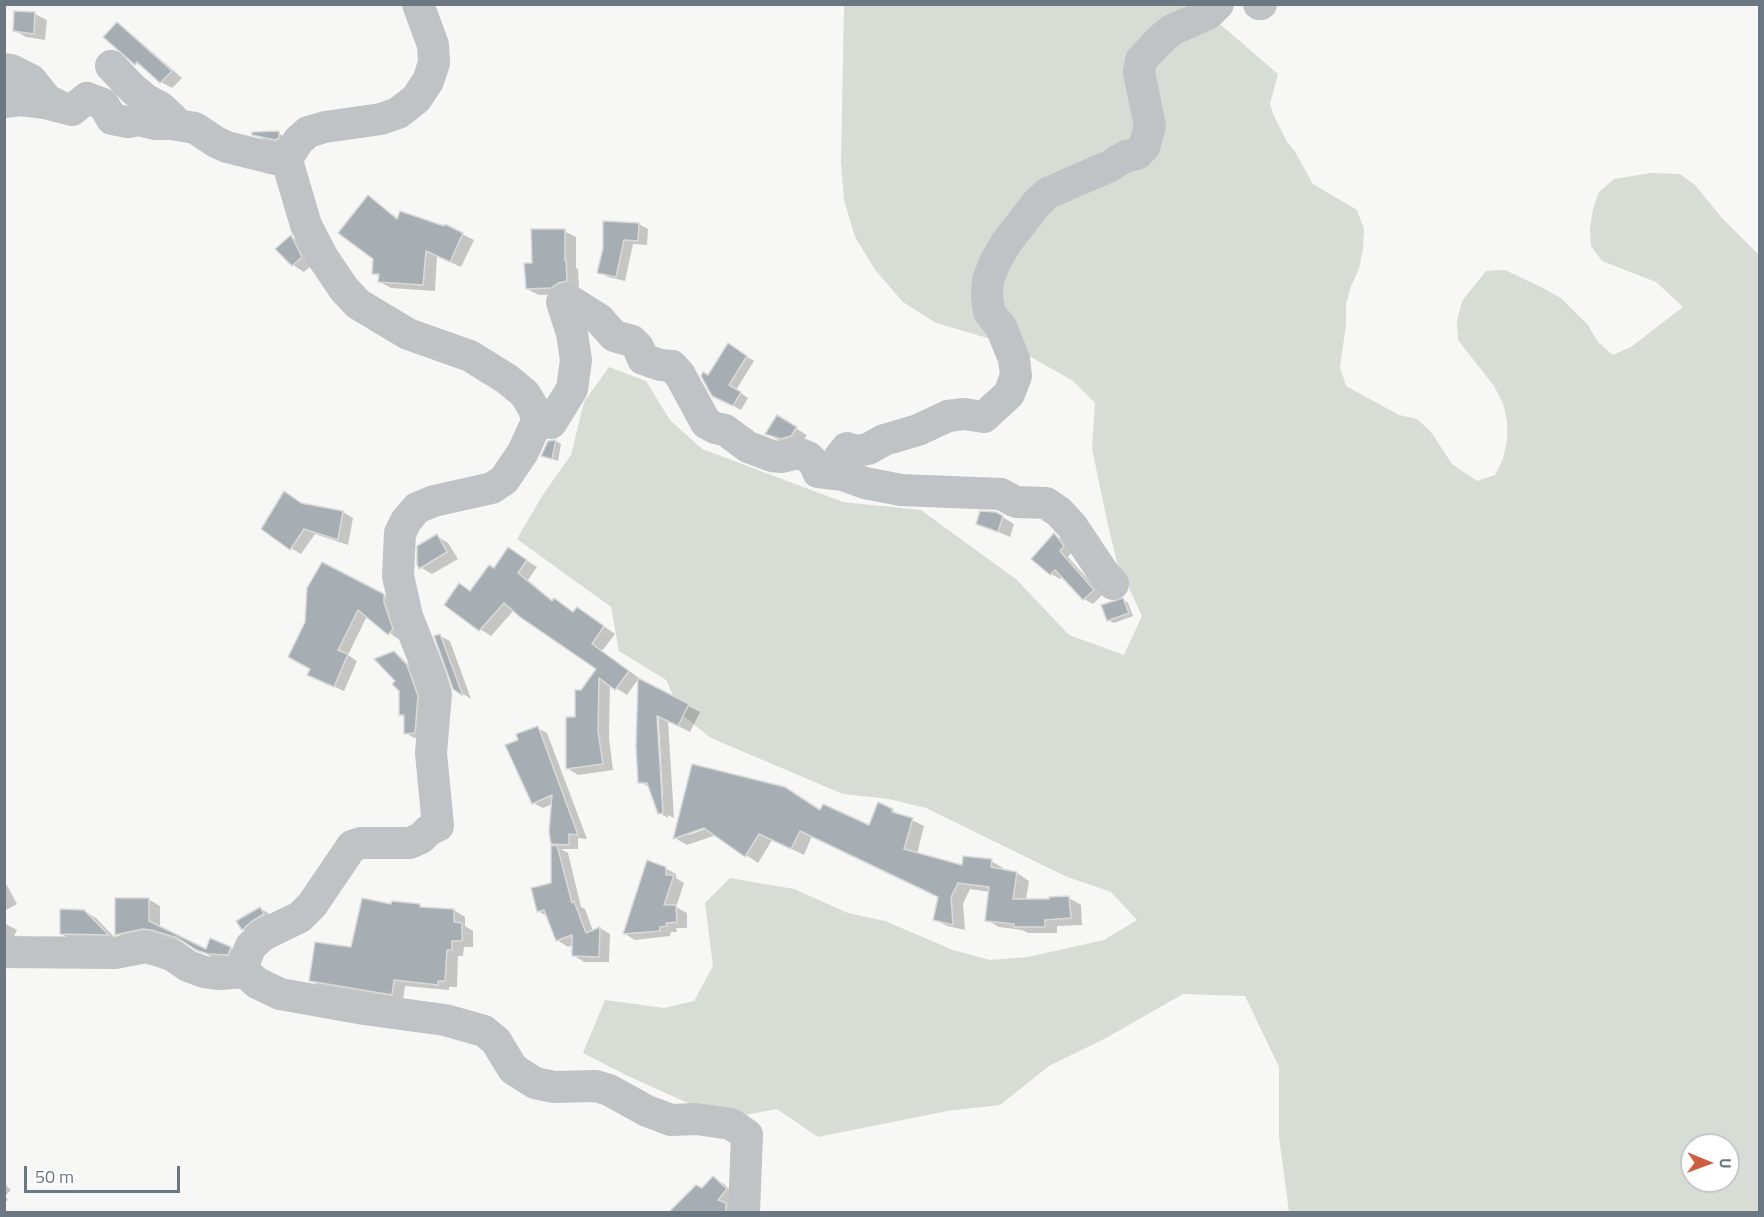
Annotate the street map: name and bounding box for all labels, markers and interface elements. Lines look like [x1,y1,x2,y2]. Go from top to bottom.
north arrow [1680,1133,1740,1193]
scale bar [27,1154,183,1192]
text: U [1714,1158,1738,1169]
text: 50 m [35,1163,74,1190]

